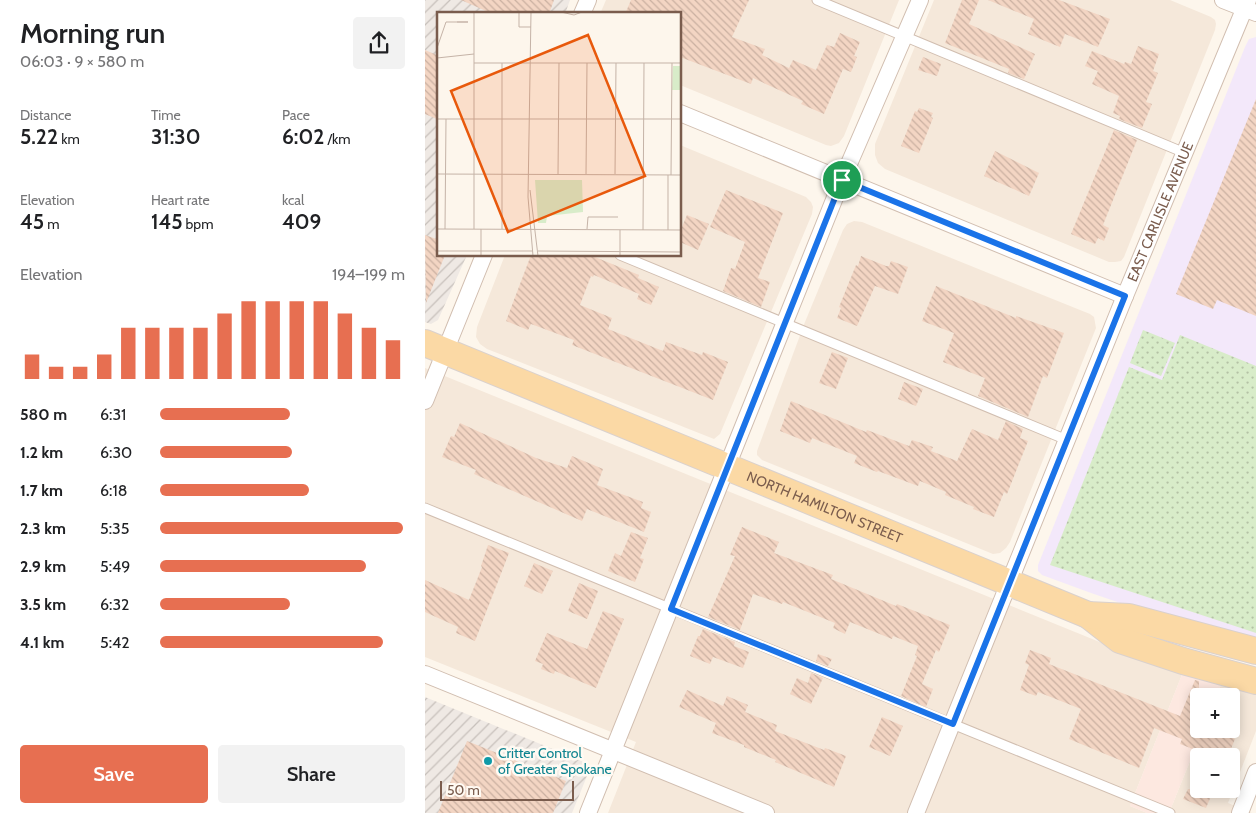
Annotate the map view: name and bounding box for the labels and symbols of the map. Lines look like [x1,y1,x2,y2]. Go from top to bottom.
inset map [437,12,681,256]
street label: EAST CARLISLE AVENUE [1123,139,1197,284]
pin [821,159,863,201]
street label: NORTH HAMILTON STREET [744,467,906,547]
place label: Critter Control of Greater Spokane [498,744,612,778]
marker: Critter Control of Greater Spokane [482,755,494,767]
scale bar [440,778,574,801]

